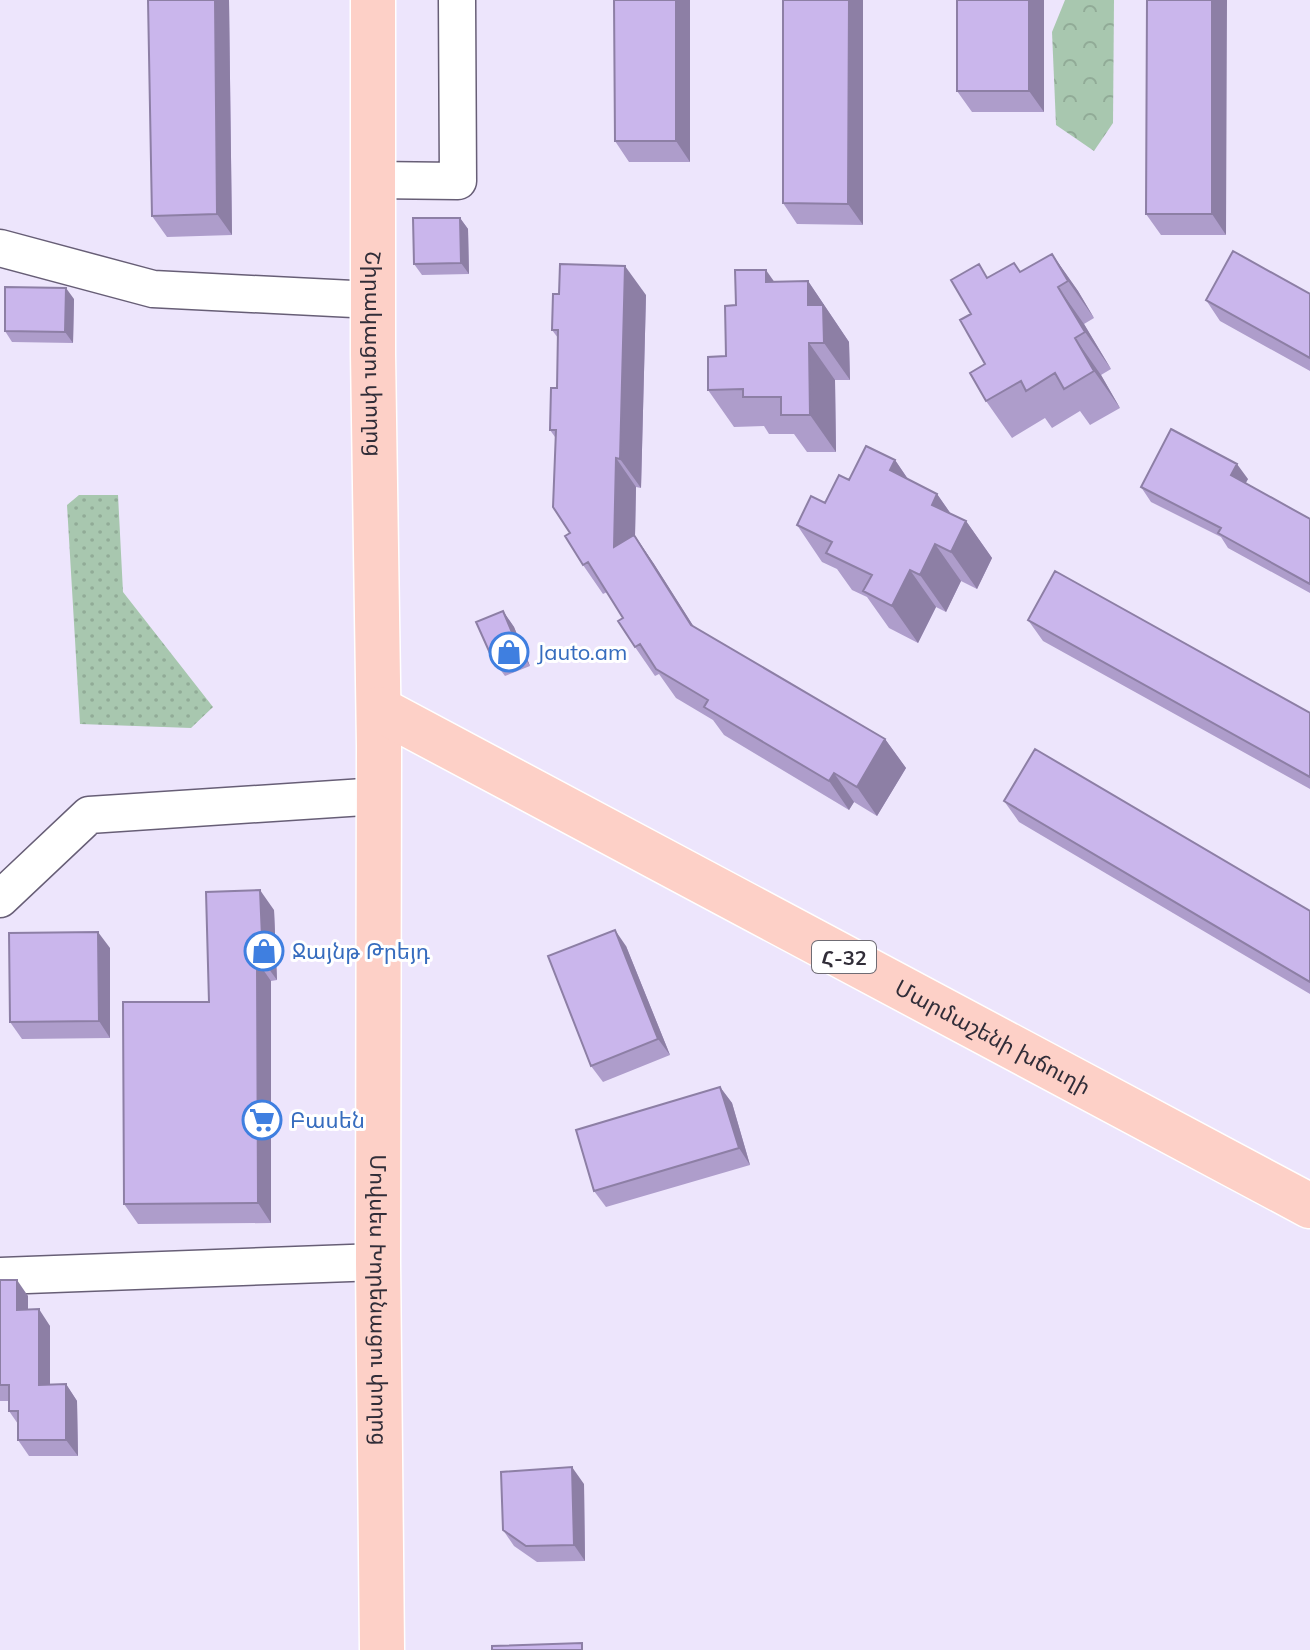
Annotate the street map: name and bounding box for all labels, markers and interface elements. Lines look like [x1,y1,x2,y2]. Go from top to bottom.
street label: Շիրակացու փողոց [359,251,389,457]
shop icon: Jauto.am [488,631,530,673]
place label: Jauto.am [537,638,627,666]
shop icon: Ջայնթ Թրեյդ [243,930,285,972]
place label: Ջայնթ Թրեյդ [292,937,430,965]
road number: Հ-32 [812,941,876,973]
street label: Մարմաշենի խճուղի [890,973,1096,1100]
supermarket icon: Բասեն [241,1099,283,1141]
place label: Բասեն [290,1106,365,1134]
street label: Մովսես Խորենացու փողոց [364,1154,394,1446]

